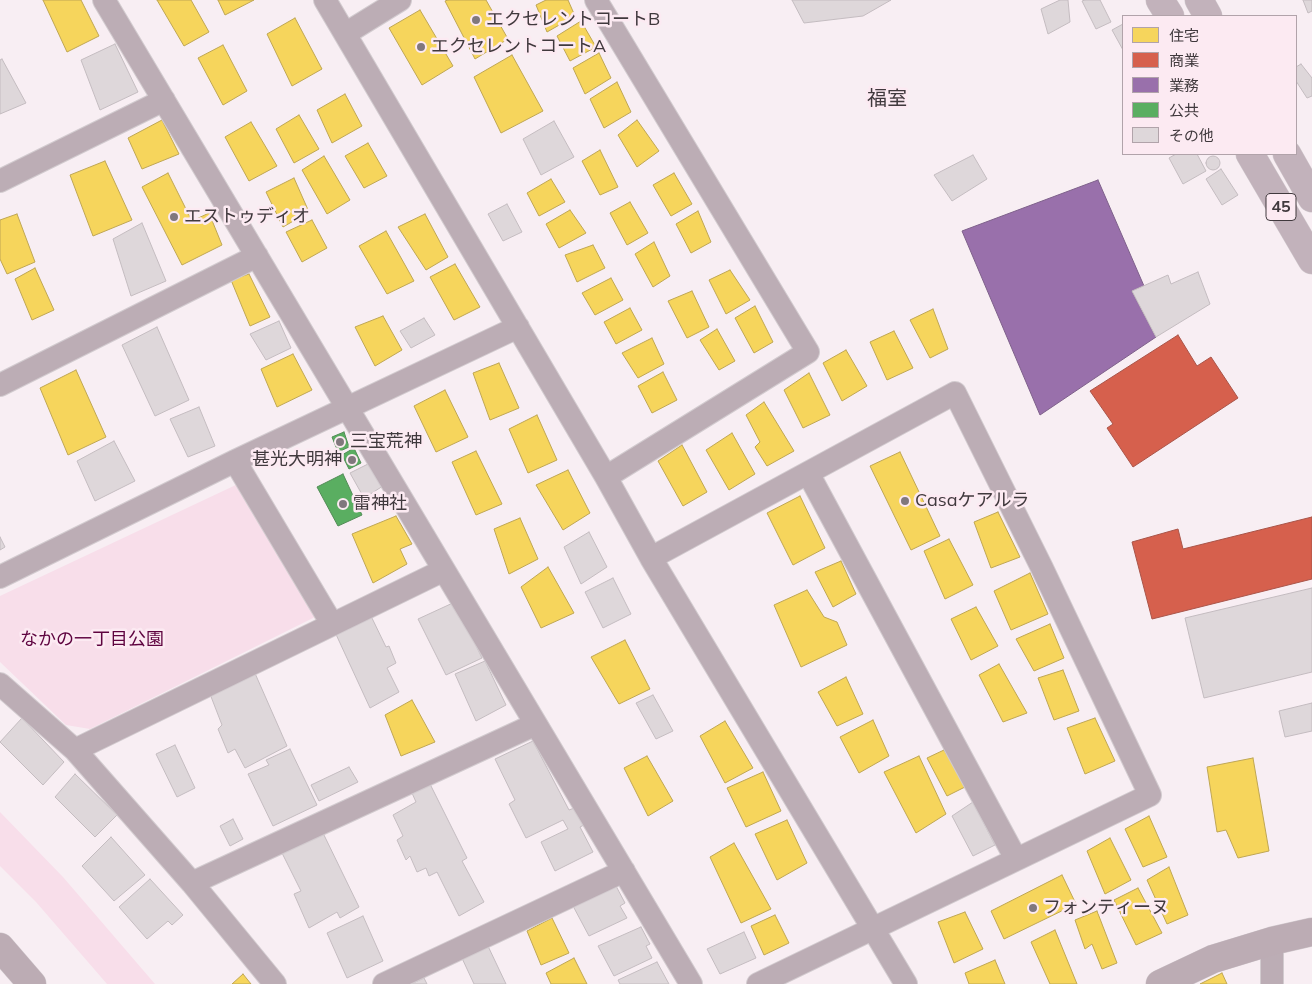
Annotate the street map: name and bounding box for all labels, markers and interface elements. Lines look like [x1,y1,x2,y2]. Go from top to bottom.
place label: エクセレントコートB [486,9,660,31]
marker: エクセレントコートB [470,14,482,26]
legend [1122,15,1297,155]
text: 住宅 [1169,26,1199,45]
place label: エクセレントコートA [431,36,606,58]
marker: エクセレントコートA [415,41,427,53]
text: 商業 [1169,51,1199,70]
text: 業務 [1169,76,1199,95]
district label: 福室 [867,87,907,111]
text: 公共 [1169,101,1199,120]
text: その他 [1169,126,1214,145]
road number: 45 [1266,193,1296,220]
place label: エストゥディオ [184,206,310,228]
marker: エストゥディオ [168,211,180,223]
place label: 三宝荒神 [350,431,422,453]
marker: 三宝荒神 [334,436,346,448]
place label: 甚光大明神 [252,449,342,471]
marker: 甚光大明神 [346,454,358,466]
place label: Casaケアルラ [915,490,1030,512]
place label: 雷神社 [353,493,407,515]
marker: Casaケアルラ [899,495,911,507]
marker: 雷神社 [337,498,349,510]
park label: なかの一丁目公園 [20,629,164,651]
place label: フォンティーヌ [1043,897,1169,919]
marker: フォンティーヌ [1027,902,1039,914]

